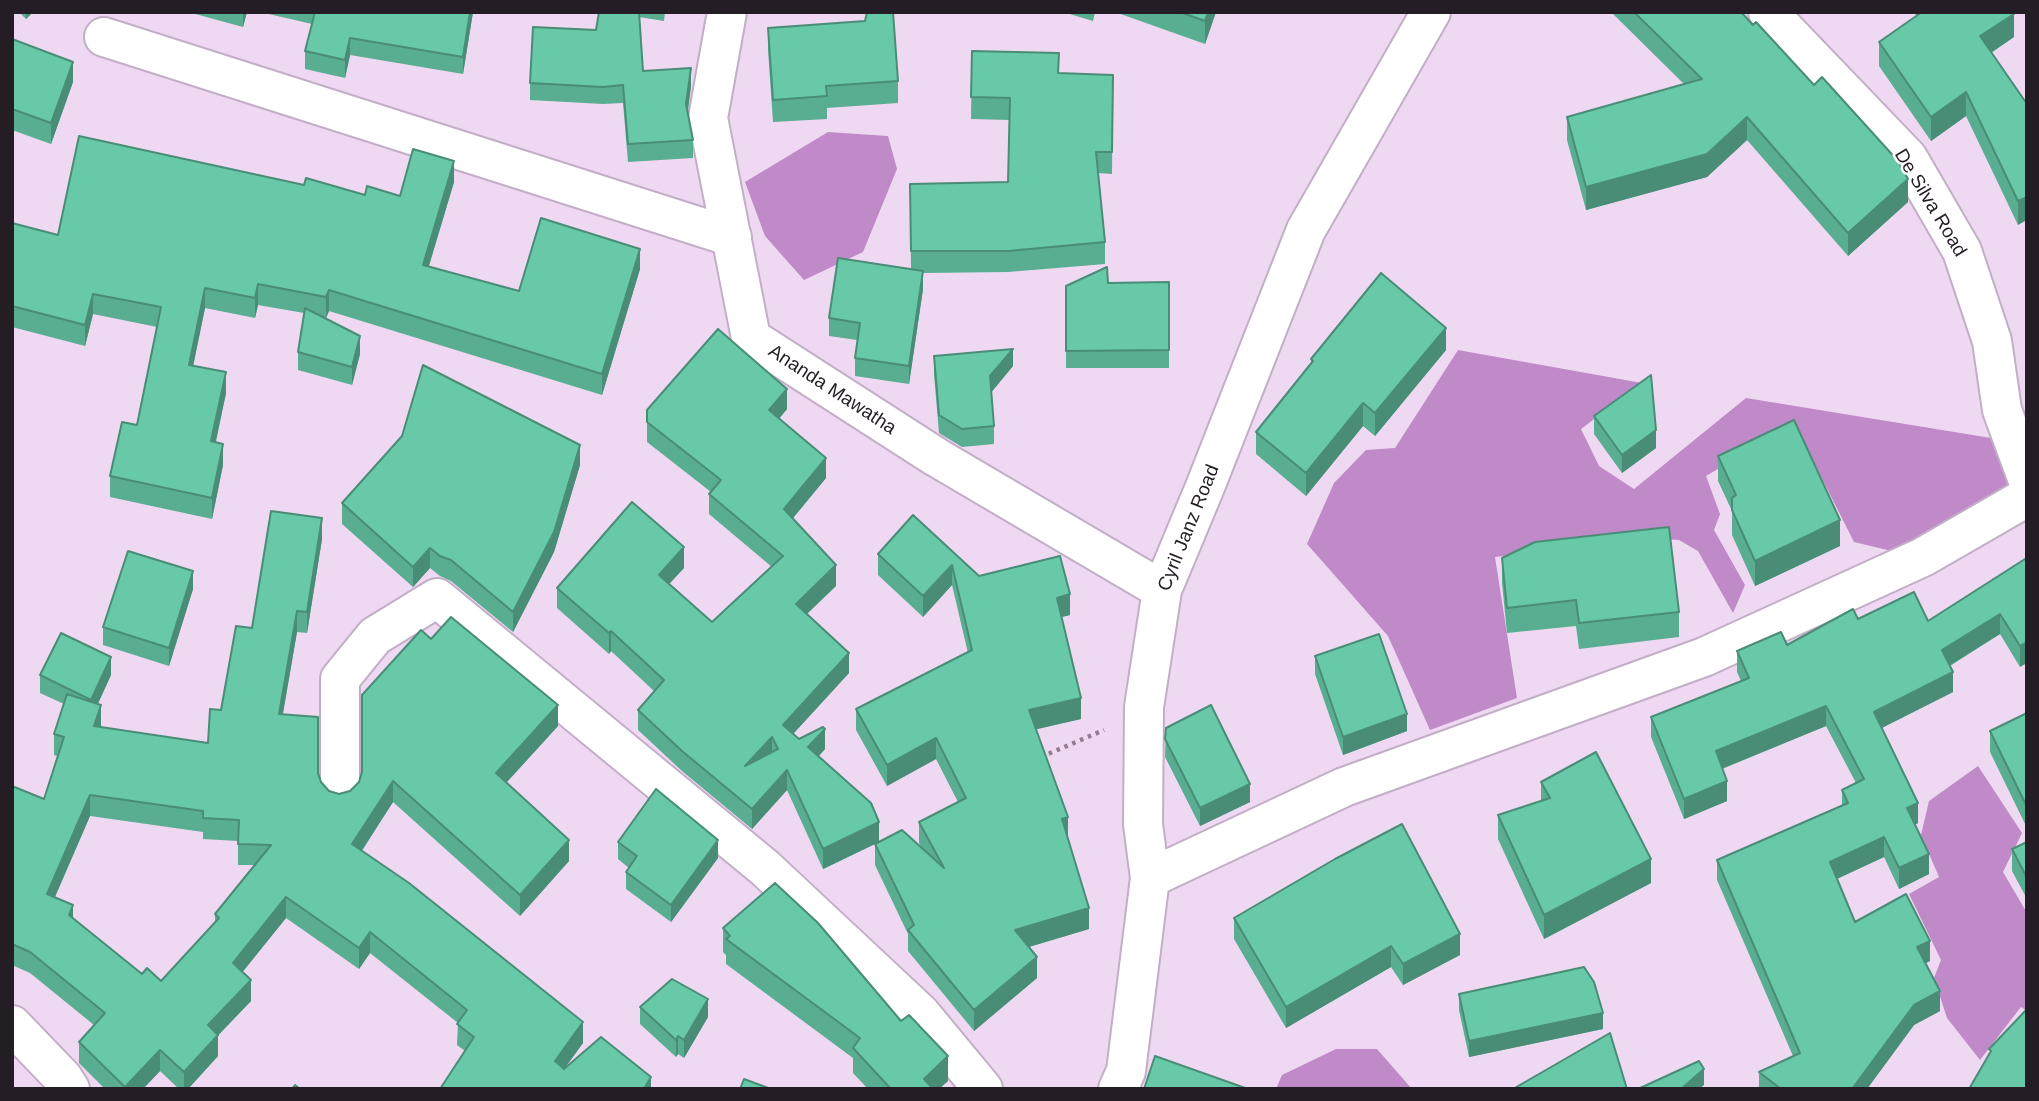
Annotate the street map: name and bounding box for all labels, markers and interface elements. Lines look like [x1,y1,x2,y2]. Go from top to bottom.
street label: De Silva Road [1889,145,1971,261]
street label: Ananda Mawatha [764,340,900,440]
street label: Cyril Janz Road [1153,462,1225,594]

